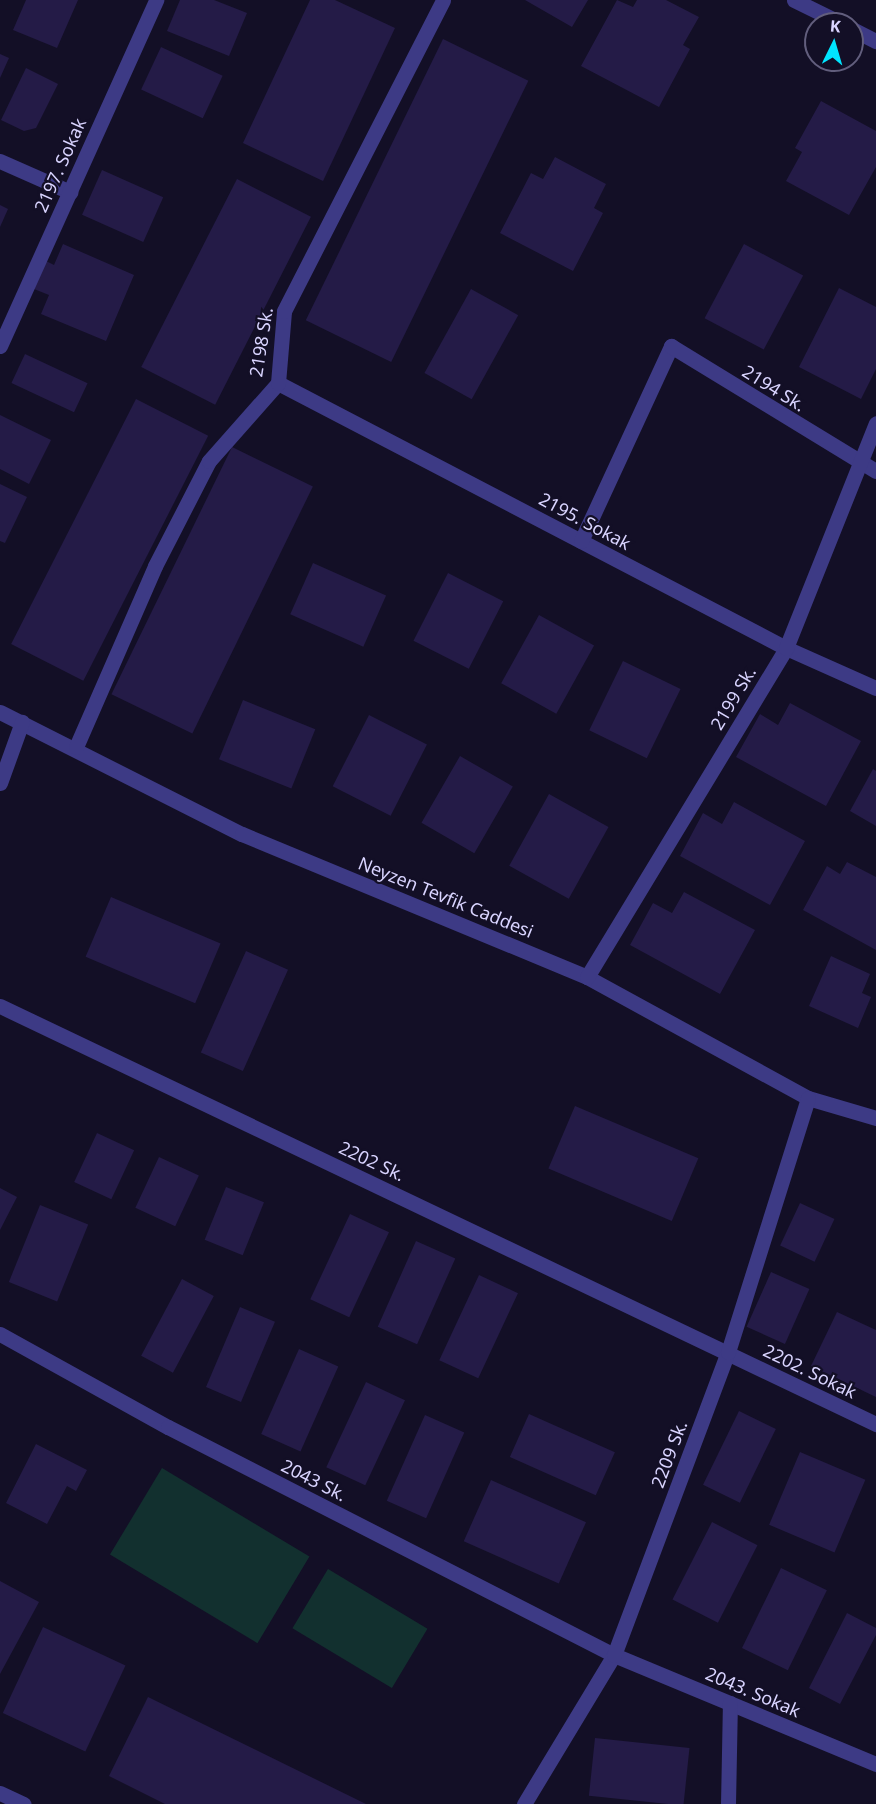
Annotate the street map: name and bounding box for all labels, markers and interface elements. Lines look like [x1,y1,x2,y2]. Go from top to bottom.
north arrow [804,12,864,72]
text: K [829,15,842,37]
street label: 2197. Sokak [30,115,90,215]
street label: 2198 Sk. [245,306,277,378]
street label: 2194 Sk. [739,360,809,416]
street label: 2195. Sokak [535,488,635,554]
street label: 2199 Sk. [706,662,760,734]
street label: Neyzen Tevfik Caddesi [355,852,537,942]
street label: 2202 Sk. [336,1136,408,1186]
street label: 2202. Sokak [760,1339,860,1403]
street label: 2209 Sk. [646,1417,692,1491]
street label: 2043 Sk. [278,1454,350,1506]
street label: 2043. Sokak [702,1662,804,1722]

